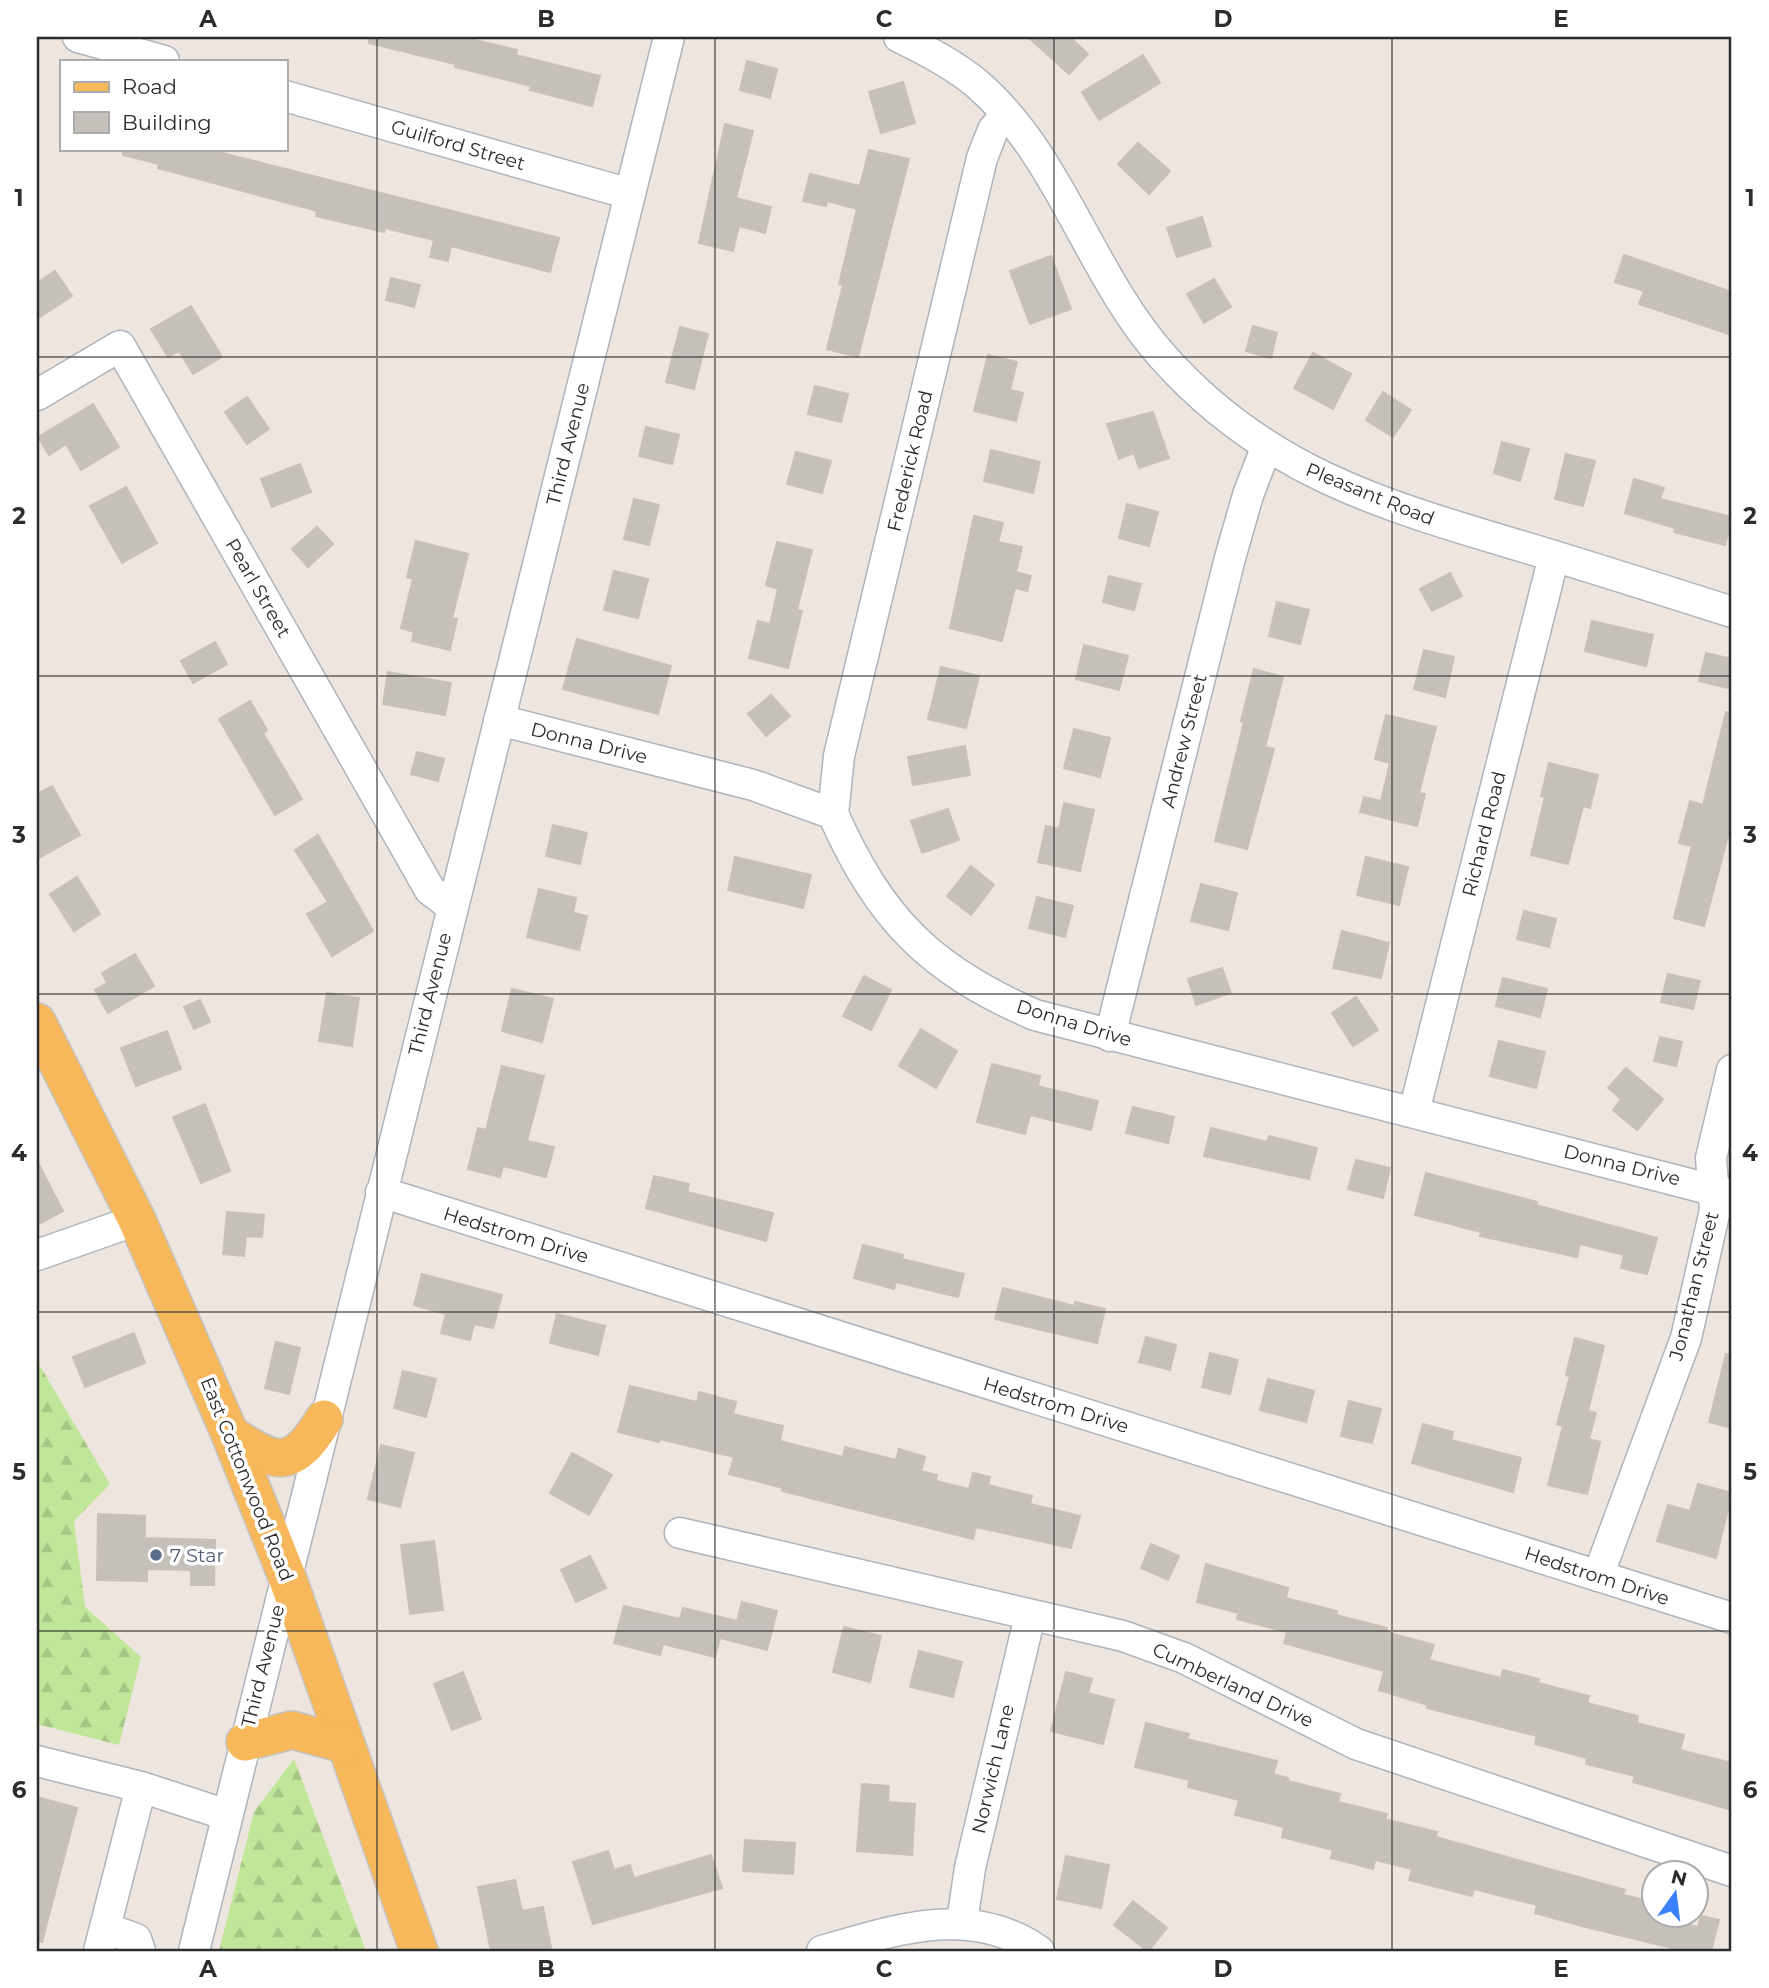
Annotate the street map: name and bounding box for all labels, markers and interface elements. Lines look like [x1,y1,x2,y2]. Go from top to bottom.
text: A [198,5,217,33]
text: B [537,5,555,33]
text: C [876,5,893,33]
text: D [1214,5,1233,33]
text: E [1553,5,1569,33]
legend [60,60,287,150]
text: Road [122,74,177,99]
text: Building [122,110,212,135]
street label: Guilford Street [388,115,528,175]
text: 1 [14,184,24,212]
text: 1 [1745,184,1755,212]
street label: Third Avenue [542,380,594,508]
street label: Frederick Road [883,388,937,534]
street label: Pleasant Road [1302,458,1438,530]
text: 2 [12,502,26,530]
text: 2 [1743,502,1757,530]
street label: Pearl Street [220,534,296,642]
street label: Andrew Street [1156,671,1212,810]
street label: Donna Drive [528,717,650,769]
street label: Richard Road [1457,769,1511,899]
text: 3 [11,821,26,849]
text: 3 [1742,821,1757,849]
street label: Third Avenue [404,930,456,1058]
street label: Donna Drive [1014,995,1134,1051]
text: 4 [11,1139,27,1167]
street label: Donna Drive [1561,1139,1683,1191]
text: 4 [1742,1139,1758,1167]
street label: Hedstrom Drive [440,1202,592,1268]
street label: Jonathan Street [1664,1209,1724,1364]
street label: Hedstrom Drive [980,1372,1132,1438]
street label: East Cottonwood Road [196,1374,298,1584]
text: 5 [12,1458,26,1486]
text: 5 [1743,1458,1757,1486]
street label: Hedstrom Drive [1522,1542,1672,1610]
place label: 7 Star [170,1544,224,1567]
marker: 7 Star [148,1547,164,1563]
street label: Third Avenue [237,1602,289,1730]
street label: Cumberland Drive [1149,1638,1317,1732]
street label: Norwich Lane [967,1702,1019,1836]
text: 6 [12,1776,27,1804]
text: 6 [1743,1776,1758,1804]
north arrow [1640,1858,1710,1928]
text: N [1669,1865,1689,1891]
text: A [198,1955,217,1983]
text: B [537,1955,555,1983]
text: C [876,1955,893,1983]
text: D [1214,1955,1233,1983]
text: E [1553,1955,1569,1983]

